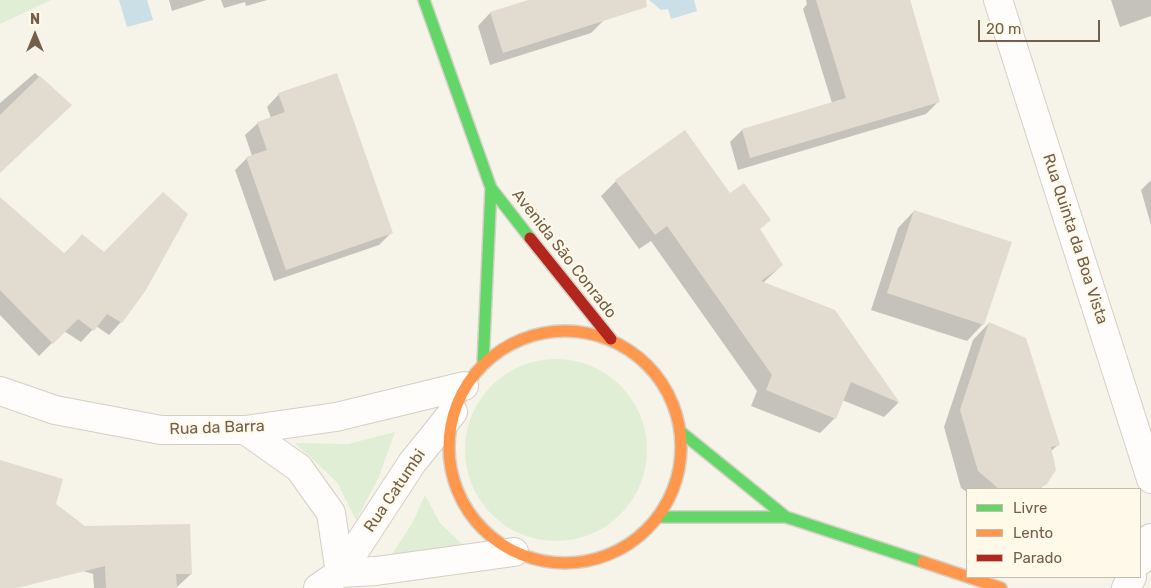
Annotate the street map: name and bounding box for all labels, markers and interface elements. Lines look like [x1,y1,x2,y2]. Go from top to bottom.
north arrow [10,10,60,60]
scale bar [981,10,1104,42]
text: N [30,11,40,28]
text: 20 m [986,20,1021,38]
street label: Rua Quinta da Boa Vista [1038,151,1112,327]
street label: Avenida São Conrado [508,186,620,322]
street label: Rua da Barra [169,417,265,439]
street label: Rua Catumbi [360,446,430,536]
legend [966,488,1141,578]
text: Livre [1013,499,1047,517]
text: Lento [1013,524,1053,542]
text: Parado [1013,549,1062,567]

